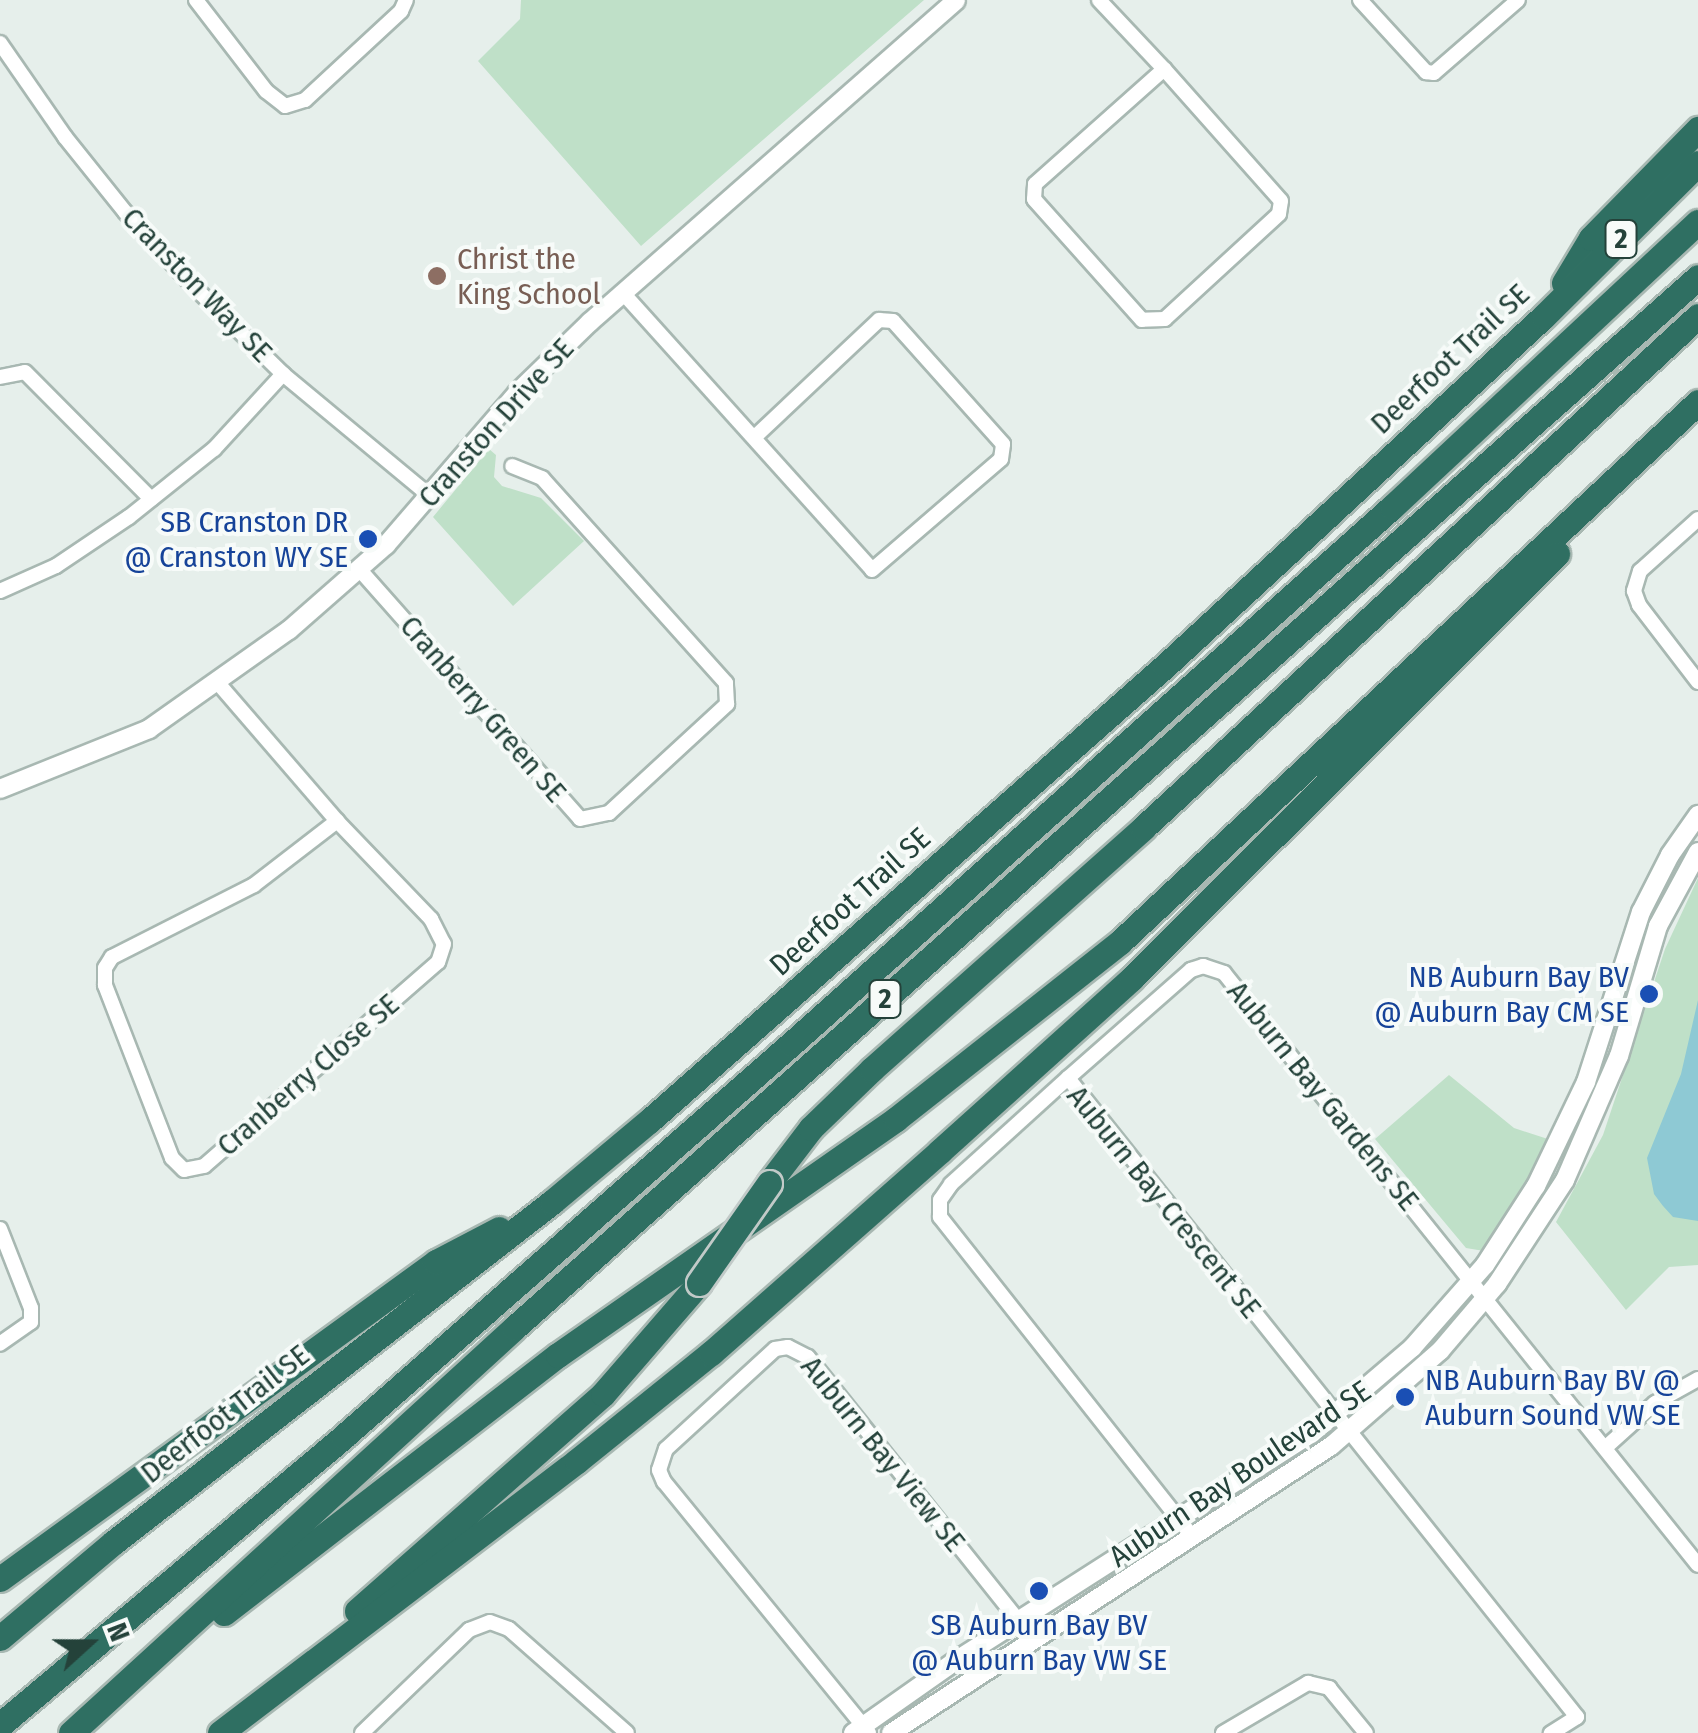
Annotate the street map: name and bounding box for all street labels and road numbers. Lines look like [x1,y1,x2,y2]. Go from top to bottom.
street label: Cranston Way SE [114,200,280,370]
road number: 2 [1604,216,1638,262]
street label: Deerfoot Trail SE [1363,276,1537,442]
street label: Cranston Drive SE [411,331,581,515]
street label: Cranberry Green SE [392,608,574,810]
street label: Deerfoot Trail SE [762,821,938,983]
street label: Auburn Bay Gardens SE [1219,974,1427,1218]
road number: 2 [868,976,902,1022]
street label: Cranberry Close SE [210,986,406,1164]
street label: Auburn Bay Crescent SE [1059,1079,1269,1325]
street label: Deerfoot Trail SE [134,1337,316,1491]
street label: Auburn Bay View SE [793,1349,973,1559]
street label: Auburn Bay Boulevard SE [1103,1373,1377,1575]

